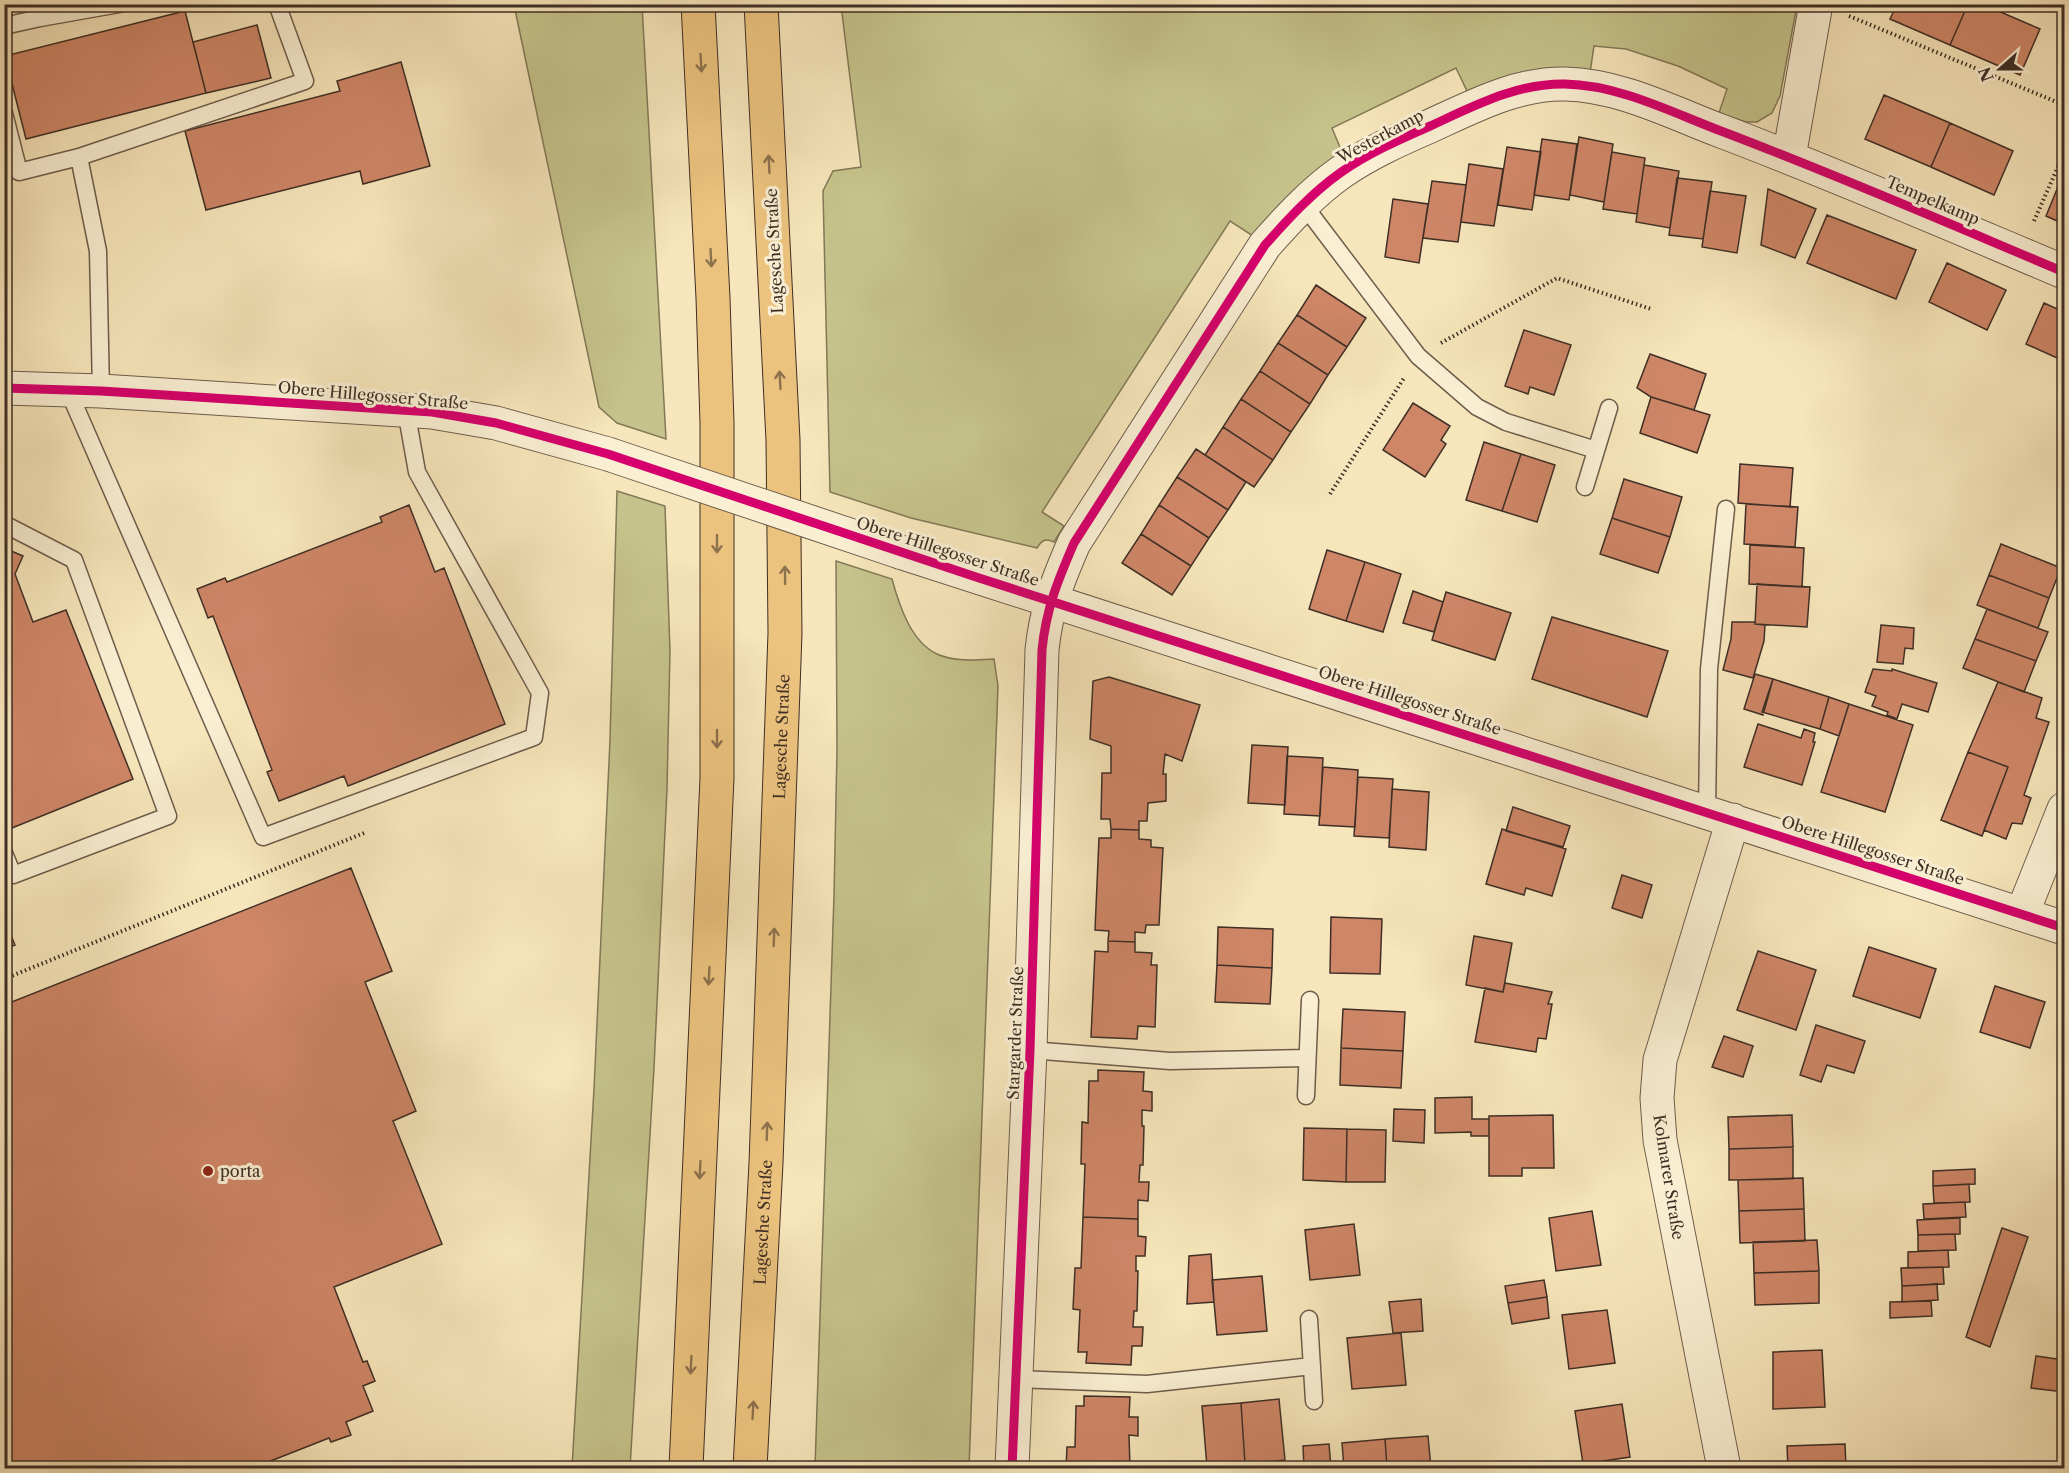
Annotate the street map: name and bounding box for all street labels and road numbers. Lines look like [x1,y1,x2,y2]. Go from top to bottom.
street label: Westerkamp [1332,105,1427,168]
street label: Tempelkamp [1883,171,1983,229]
street label: Lagesche Straße [761,188,787,314]
street label: Obere Hillegosser Straße [277,377,469,413]
street label: Obere Hillegosser Straße [854,512,1042,590]
street label: Obere Hillegosser Straße [1316,661,1504,739]
street label: Lagesche Straße [769,674,794,800]
street label: Obere Hillegosser Straße [1779,811,1967,889]
street label: Stargarder Straße [1003,966,1027,1100]
street label: Kolmarer Straße [1649,1113,1689,1241]
street label: Lagesche Straße [750,1159,776,1285]

